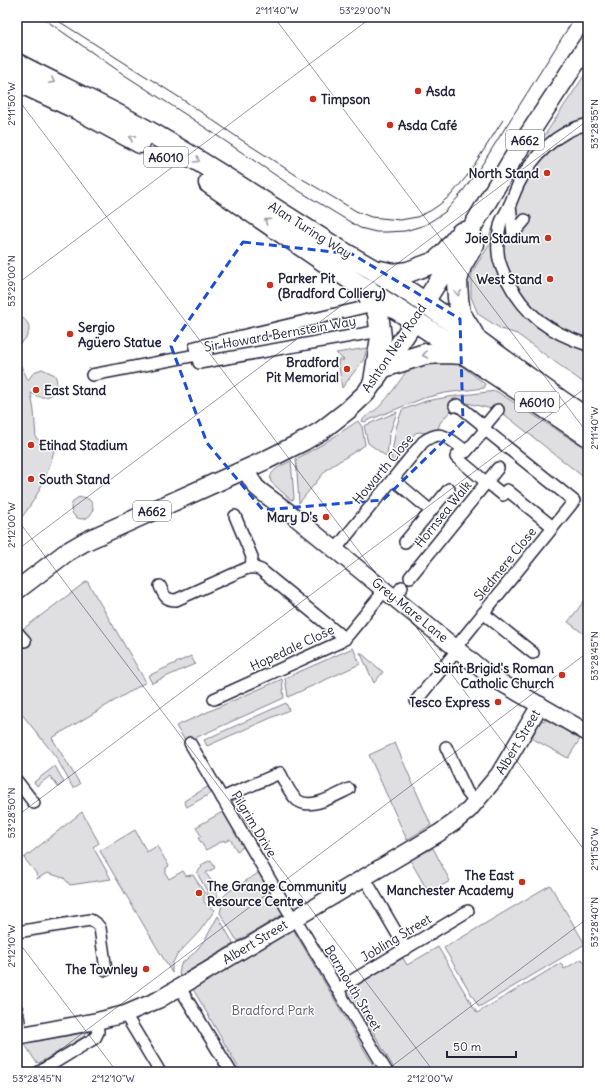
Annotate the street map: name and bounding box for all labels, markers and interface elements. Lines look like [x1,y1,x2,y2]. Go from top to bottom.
text: 2°11'40"W [255,4,299,17]
text: 53°29'00"N [339,4,391,17]
one-way arrow [48,76,55,84]
text: 2°11'50"W [5,82,18,126]
place label: Asda [426,83,456,100]
marker: Asda [413,86,423,96]
place label: Timpson [321,91,371,108]
marker: Timpson [308,94,318,104]
text: 53°28'55"N [588,99,601,149]
place label: Asda Café [398,117,457,134]
marker: Asda Café [385,120,395,130]
road number: A662 [506,130,544,150]
one-way arrow [129,136,137,143]
road number: A6010 [144,147,188,167]
one-way arrow [193,155,200,162]
place label: North Stand [469,165,539,182]
marker: North Stand [542,168,552,178]
street label: Alan Turing Way [265,198,355,262]
one-way arrow [264,219,271,226]
place label: Joie Stadium [465,230,541,247]
marker: Joie Stadium [543,233,553,243]
text: 53°29'00"N [5,255,18,307]
place label: Parker Pit (Bradford Colliery) [278,270,386,302]
place label: West Stand [476,271,542,288]
marker: West Stand [545,274,555,284]
marker: Parker Pit (Bradford Colliery) [265,280,275,290]
one-way arrow [453,290,462,296]
street label: Ashton New Road [358,300,430,396]
street label: Sir Howard Bernstein Way [203,312,357,356]
place label: Sergio Agüero Statue [78,319,161,351]
marker: Sergio Agüero Statue [65,329,75,339]
one-way arrow [422,350,428,358]
place label: Bradford Pit Memorial [266,354,339,386]
marker: Bradford Pit Memorial [342,364,352,374]
place label: East Stand [44,382,107,399]
marker: East Stand [31,385,41,395]
road number: A6010 [515,392,559,412]
text: 2°11'40"W [588,406,601,450]
street label: Howarth Close [349,430,417,508]
place label: Etihad Stadium [39,437,128,454]
marker: Etihad Stadium [26,440,36,450]
place label: South Stand [39,471,110,488]
marker: South Stand [26,474,36,484]
street label: Hornsea Walk [411,477,475,551]
road number: A662 [133,501,171,521]
text: 2°12'00"W [5,502,18,548]
place label: Mary D's [267,509,318,526]
marker: Mary D's [321,512,331,522]
street label: Sledmere Close [470,524,540,604]
street label: Grey Mare Lane [368,574,452,646]
street label: Hopedale Close [247,621,337,675]
text: 53°28'45"N [588,631,601,681]
place label: Saint Brigid's Roman Catholic Church [434,660,554,692]
marker: Saint Brigid's Roman Catholic Church [557,670,567,680]
place label: Tesco Express [409,694,490,711]
marker: Tesco Express [493,697,503,707]
street label: Albert Street [492,706,544,778]
text: 53°28'50"N [5,788,18,838]
street label: Pilgrim Drive [228,788,280,860]
text: 2°11'50"W [588,827,601,871]
place label: The East Manchester Academy [386,867,515,899]
marker: The East Manchester Academy [517,877,527,887]
place label: The Grange Community Resource Centre [207,878,347,910]
marker: The Grange Community Resource Centre [194,888,204,898]
text: 53°28'40"N [588,897,601,947]
street label: Jobling Street [358,910,435,966]
street label: Albert Street [219,916,291,968]
text: 2°12'10"W [5,924,18,968]
street label: Barmouth Street [321,942,386,1035]
place label: The Townley [65,961,138,978]
marker: The Townley [141,964,151,974]
park label: Bradford Park [232,1002,315,1019]
scale bar [447,1033,516,1059]
text: 50 m [453,1039,482,1054]
text: 53°28'45"N [12,1072,62,1085]
text: 2°12'10"W [91,1072,135,1085]
text: 2°12'00"W [407,1072,453,1085]

